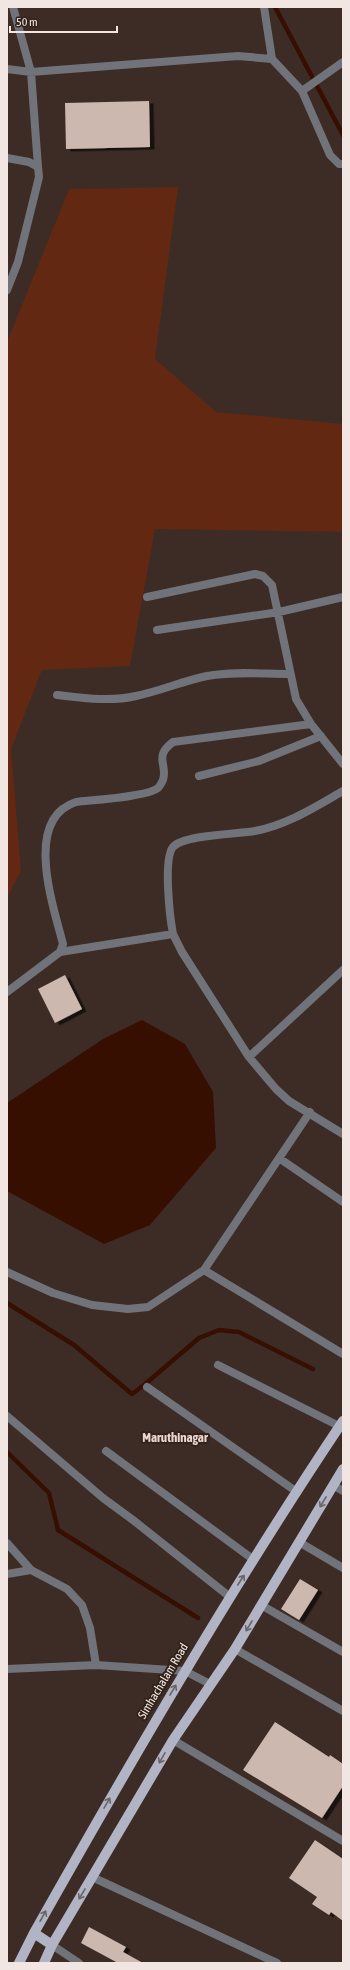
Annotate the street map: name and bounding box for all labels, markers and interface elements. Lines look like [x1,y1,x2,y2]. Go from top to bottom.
scale bar [10,8,117,34]
text: 50 m [16,15,38,29]
district label: Maruthinagar [142,1430,209,1445]
one-way arrow [319,1496,327,1507]
one-way arrow [237,1575,245,1586]
one-way arrow [244,1620,252,1632]
street label: Simhachalam Road [135,1641,191,1721]
one-way arrow [169,1684,177,1696]
one-way arrow [158,1752,166,1764]
one-way arrow [104,1797,112,1809]
one-way arrow [78,1888,86,1900]
one-way arrow [40,1910,48,1922]

